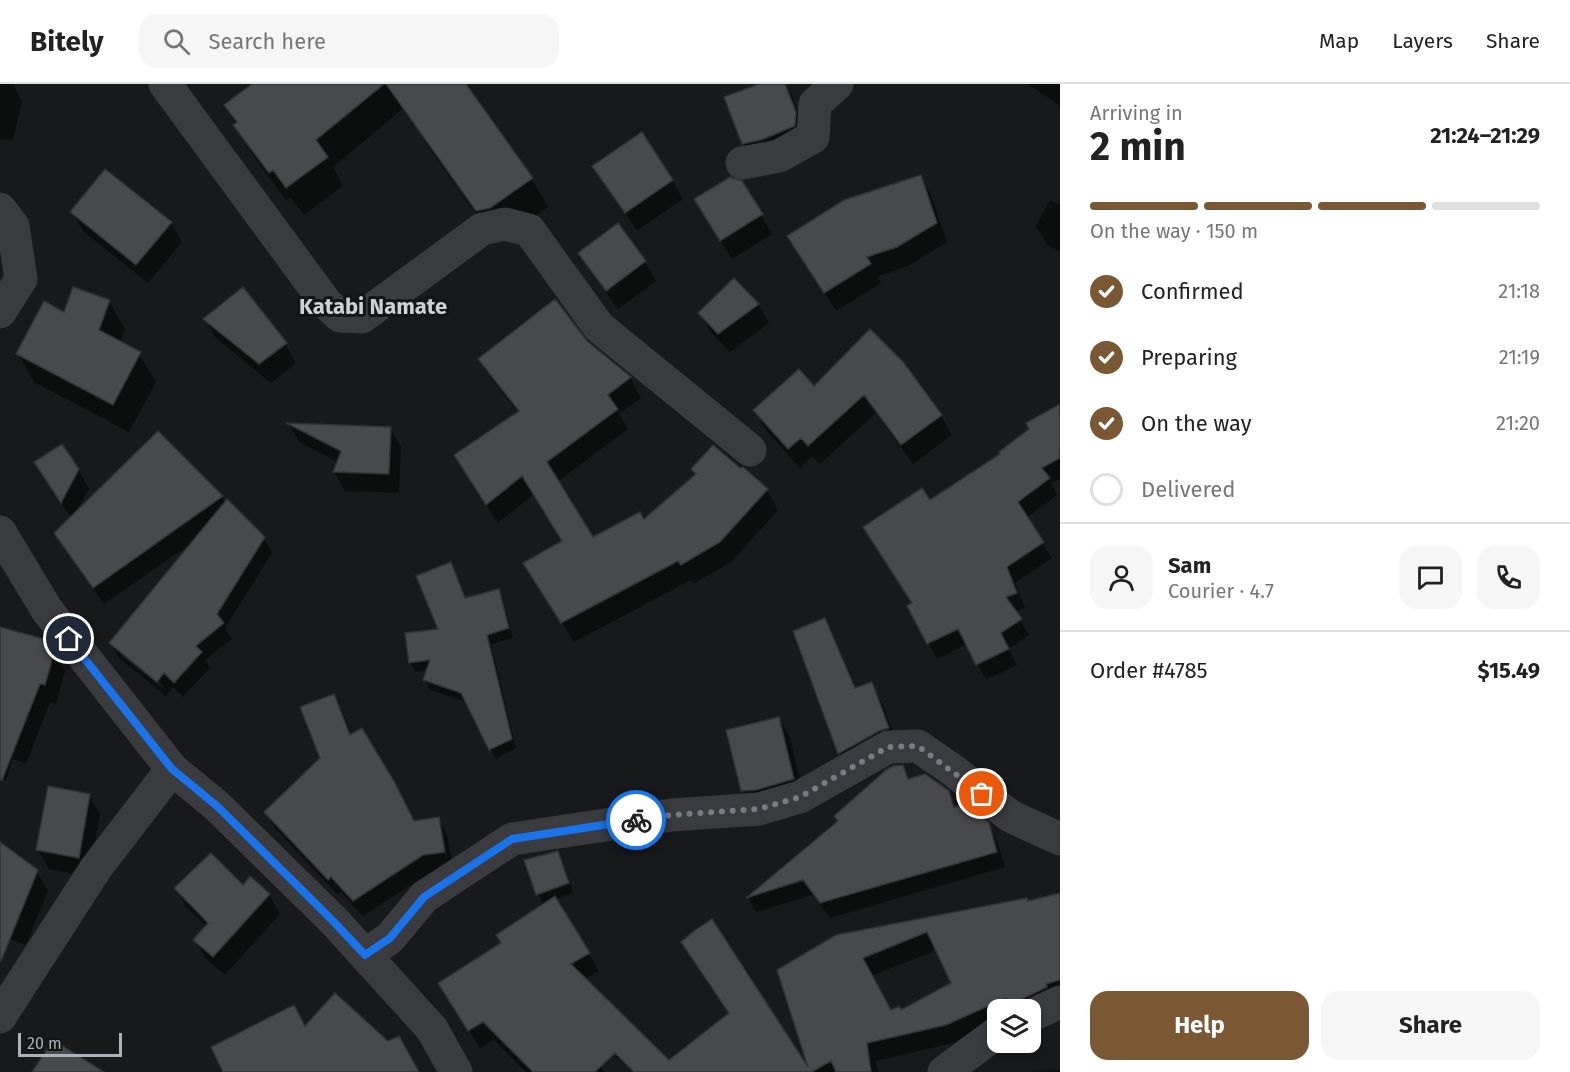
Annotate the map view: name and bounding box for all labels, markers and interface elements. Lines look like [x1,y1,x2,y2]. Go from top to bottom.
search box [139,14,559,68]
text: Bitely [30,25,103,58]
icon: search [160,25,193,58]
text: Search here [208,28,326,55]
text: Map [1319,28,1359,54]
text: Layers [1392,28,1453,54]
text: Share [1486,28,1540,54]
text: Arriving in [1090,101,1183,125]
text: 21:24–21:29 [1430,122,1540,149]
text: 2 min [1090,124,1186,170]
text: On the way · 150 m [1090,219,1258,243]
icon: check [1090,275,1123,308]
text: Confirmed [1141,278,1244,305]
text: 21:18 [1498,279,1540,303]
district label: Katabi Namate [299,293,447,320]
icon: check [1090,341,1123,374]
text: Preparing [1141,344,1237,371]
text: 21:19 [1499,345,1540,369]
icon: check [1090,407,1123,440]
text: On the way [1141,410,1252,437]
text: 21:20 [1496,411,1540,435]
text: Delivered [1141,476,1236,503]
button: person [1090,546,1153,609]
button: chat [1399,546,1462,609]
button: phone [1477,546,1540,609]
text: Sam [1168,552,1211,579]
text: Courier · 4.7 [1168,579,1274,603]
pin [43,613,94,664]
icon: home [52,622,85,655]
text: Order #4785 [1090,657,1208,684]
text: $15.49 [1478,657,1540,684]
pin [956,768,1007,819]
icon: bag [965,777,998,810]
courier [606,790,666,850]
icon: bike [620,804,653,837]
button: Help [1090,991,1309,1060]
button: Share [1321,991,1540,1060]
map controls [987,999,1041,1053]
button: layers [987,999,1041,1053]
scale bar [18,1030,122,1058]
text: 20 m [27,1034,62,1053]

